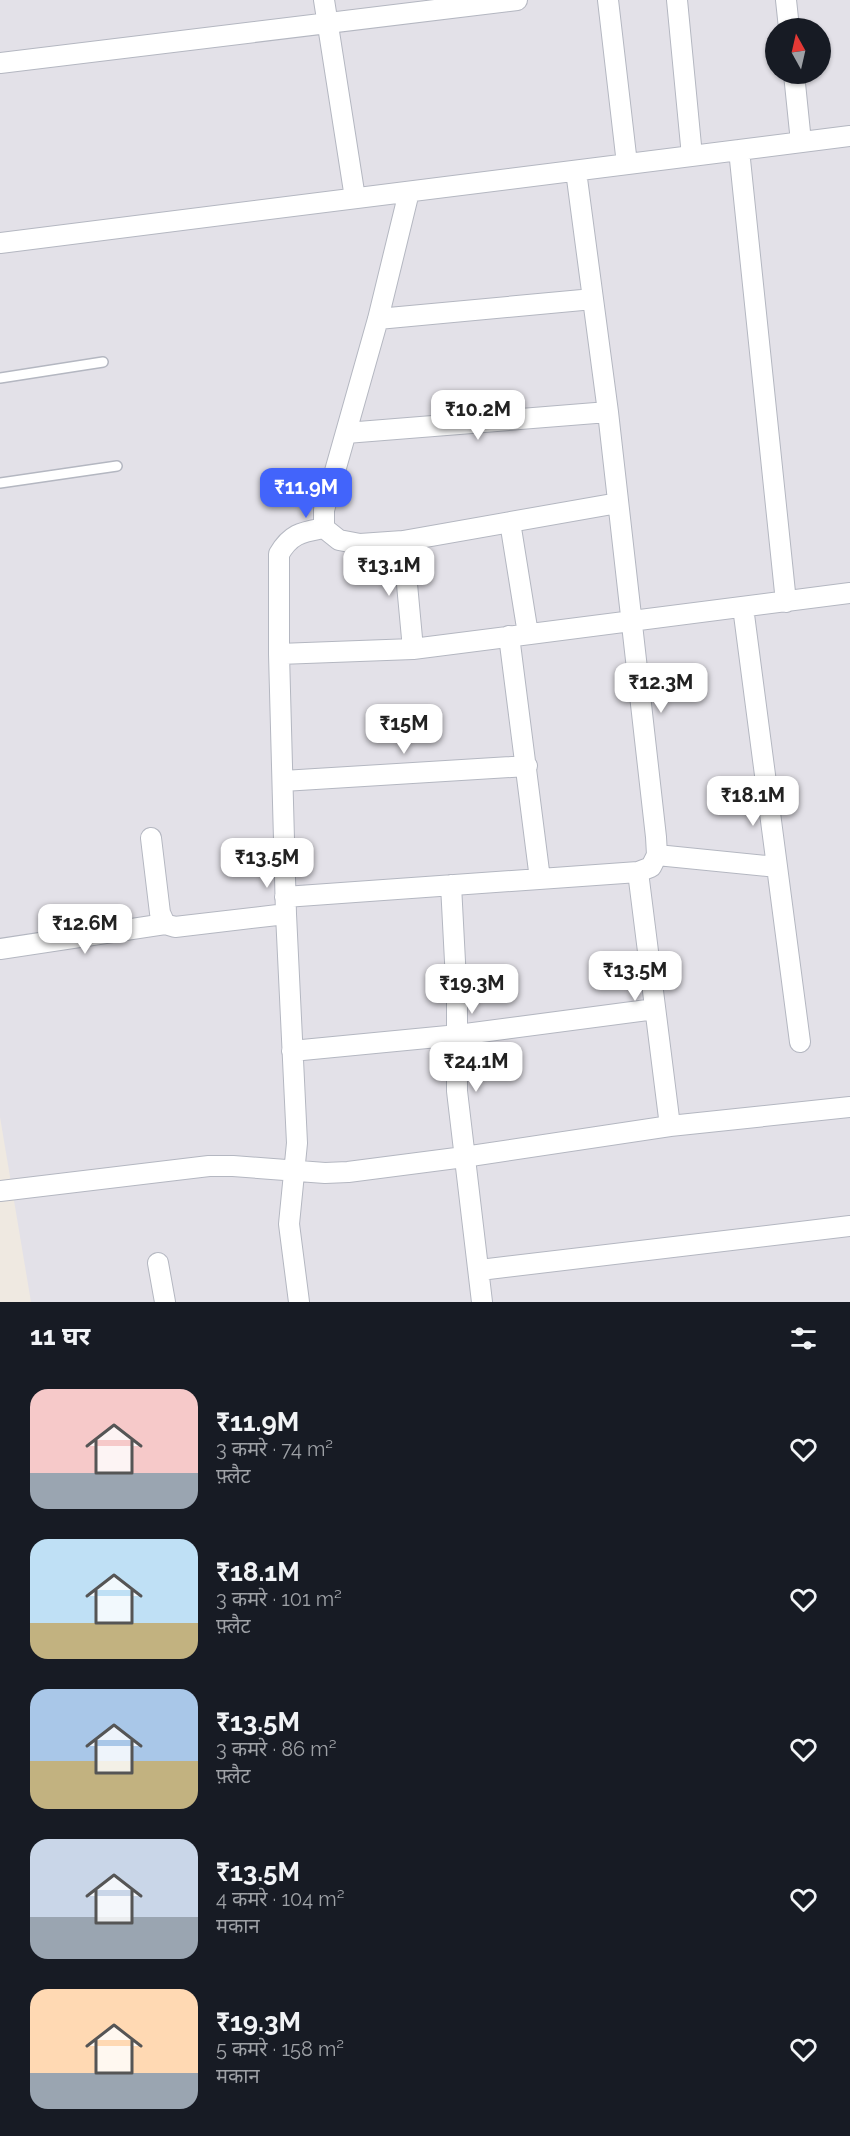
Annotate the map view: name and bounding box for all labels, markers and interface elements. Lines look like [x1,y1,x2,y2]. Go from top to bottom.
north arrow [765,18,831,84]
map controls [765,18,831,84]
pin: ₹10.2M [429,390,527,441]
text: ₹10.2M [445,397,511,421]
pin: ₹11.9M [257,468,355,519]
text: ₹11.9M [274,475,338,499]
pin: ₹13.1M [340,546,438,597]
text: ₹13.1M [357,553,421,577]
pin: ₹12.3M [612,663,710,714]
text: ₹12.3M [629,670,693,694]
pin: ₹15M [368,704,440,755]
text: ₹15M [380,711,428,735]
pin: ₹18.1M [704,776,802,827]
text: ₹18.1M [721,783,785,807]
pin: ₹13.5M [218,838,316,889]
text: ₹13.5M [235,845,299,869]
pin: ₹12.6M [36,904,134,955]
text: ₹12.6M [52,911,118,935]
pin: ₹13.5M [586,951,684,1002]
text: ₹13.5M [603,958,667,982]
pin: ₹19.3M [423,964,521,1015]
text: ₹19.3M [439,971,505,995]
pin: ₹24.1M [427,1042,525,1093]
text: ₹24.1M [443,1049,509,1073]
text: 11 घर [30,1321,90,1351]
icon: filters [787,1322,820,1355]
text: ₹11.9M [216,1407,299,1437]
icon: home [78,1413,150,1485]
icon: heart [787,1433,820,1466]
text: 3 कमरे · 74 m² [216,1437,333,1461]
text: फ़्लैट [216,1464,251,1488]
text: ₹18.1M [216,1557,300,1587]
icon: home [78,1563,150,1635]
icon: heart [787,1583,820,1616]
text: 3 कमरे · 101 m² [216,1587,342,1611]
text: फ़्लैट [216,1614,251,1638]
text: ₹13.5M [216,1707,300,1737]
icon: home [78,1713,150,1785]
icon: heart [787,1733,820,1766]
text: 3 कमरे · 86 m² [216,1737,336,1761]
text: फ़्लैट [216,1764,251,1788]
text: ₹13.5M [216,1857,300,1887]
icon: home [78,1863,150,1935]
icon: heart [787,1883,820,1916]
text: 4 कमरे · 104 m² [216,1887,344,1911]
text: मकान [216,1914,260,1938]
text: ₹19.3M [216,2007,301,2037]
icon: home [78,2013,150,2085]
icon: heart [787,2033,820,2066]
text: 5 कमरे · 158 m² [216,2037,344,2061]
text: मकान [216,2064,260,2088]

